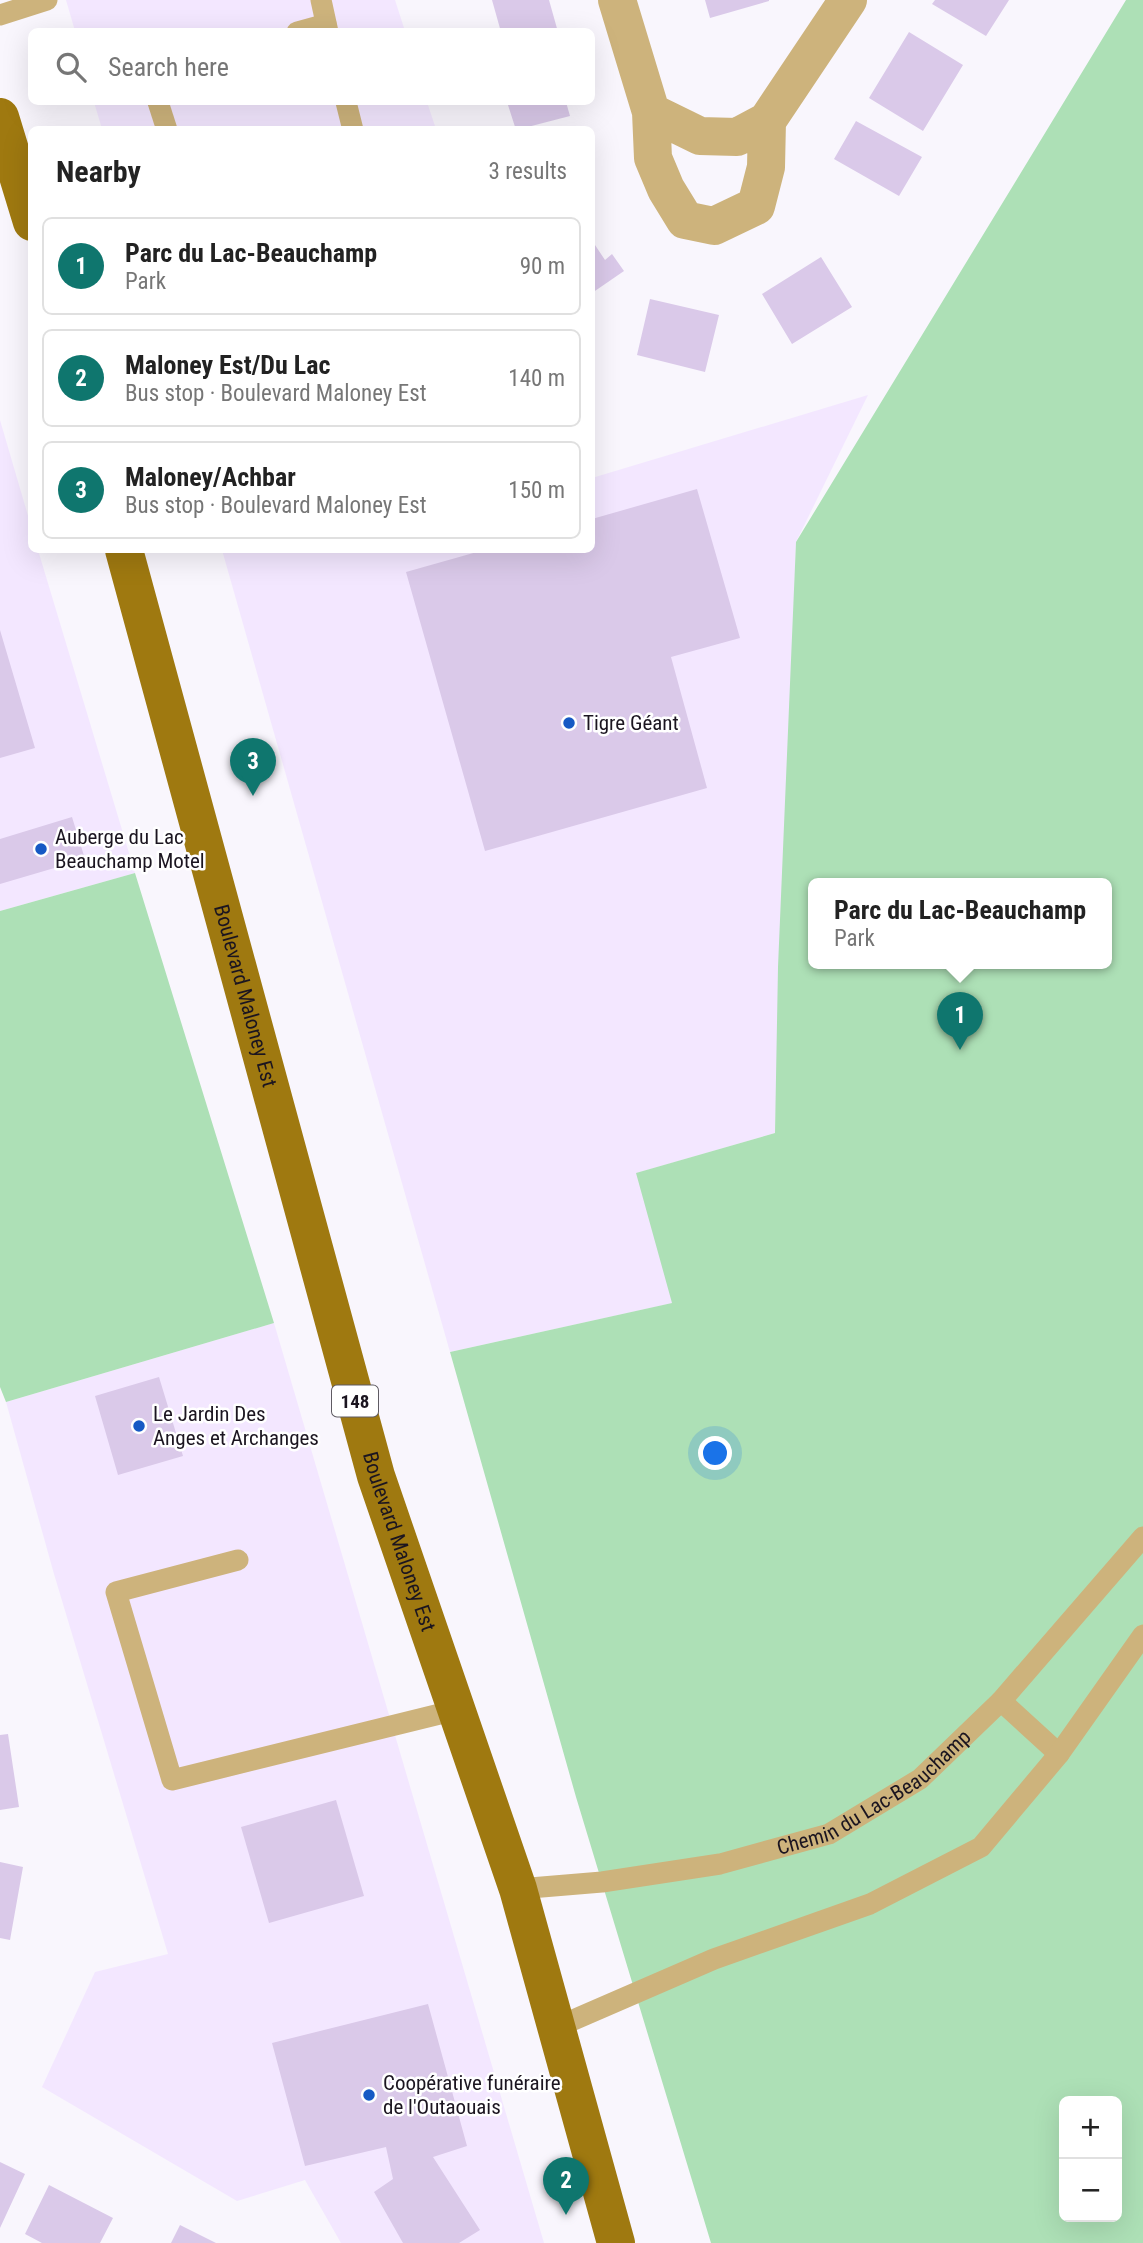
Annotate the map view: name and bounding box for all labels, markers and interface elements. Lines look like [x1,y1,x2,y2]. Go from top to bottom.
search box [28,28,595,105]
icon: search [52,48,90,86]
text: Search here [108,52,229,82]
text: Nearby [56,154,141,189]
text: 3 results [489,158,567,185]
text: Parc du Lac-Beauchamp [125,238,377,268]
text: 1 [75,253,87,280]
text: 90 m [520,253,565,280]
text: Park [125,268,166,295]
text: Maloney Est/Du Lac [125,350,330,380]
text: 2 [75,365,87,392]
text: 140 m [508,365,565,392]
text: Bus stop · Boulevard Maloney Est [125,380,426,407]
text: Maloney/Achbar [125,462,296,492]
text: 3 [75,477,87,504]
text: 150 m [508,477,565,504]
text: Bus stop · Boulevard Maloney Est [125,492,426,519]
place label: Tigre Géant [583,711,679,735]
marker: Tigre Géant [561,715,577,731]
pin: 3 [230,738,276,796]
place label: Auberge du Lac Beauchamp Motel [55,825,205,873]
marker: Auberge du Lac Beauchamp Motel [33,841,49,857]
popup [808,878,1112,969]
text: Parc du Lac-Beauchamp [834,895,1086,925]
street label: Boulevard Maloney Est [209,902,282,1090]
text: Park [834,925,875,952]
pin: 1 [937,992,983,1050]
road number: 148 [332,1386,378,1416]
place label: Le Jardin Des Anges et Archanges [153,1402,319,1450]
marker: Le Jardin Des Anges et Archanges [131,1418,147,1434]
your location [698,1436,732,1470]
street label: Boulevard Maloney Est [358,1449,440,1634]
street label: Chemin du Lac-Beauchamp [774,1725,976,1860]
place label: Coopérative funéraire de l'Outaouais [383,2071,561,2119]
marker: Coopérative funéraire de l'Outaouais [361,2087,377,2103]
map controls [1059,2096,1122,2222]
button: + [1059,2096,1122,2159]
pin: 2 [543,2157,589,2215]
button: − [1059,2159,1122,2222]

